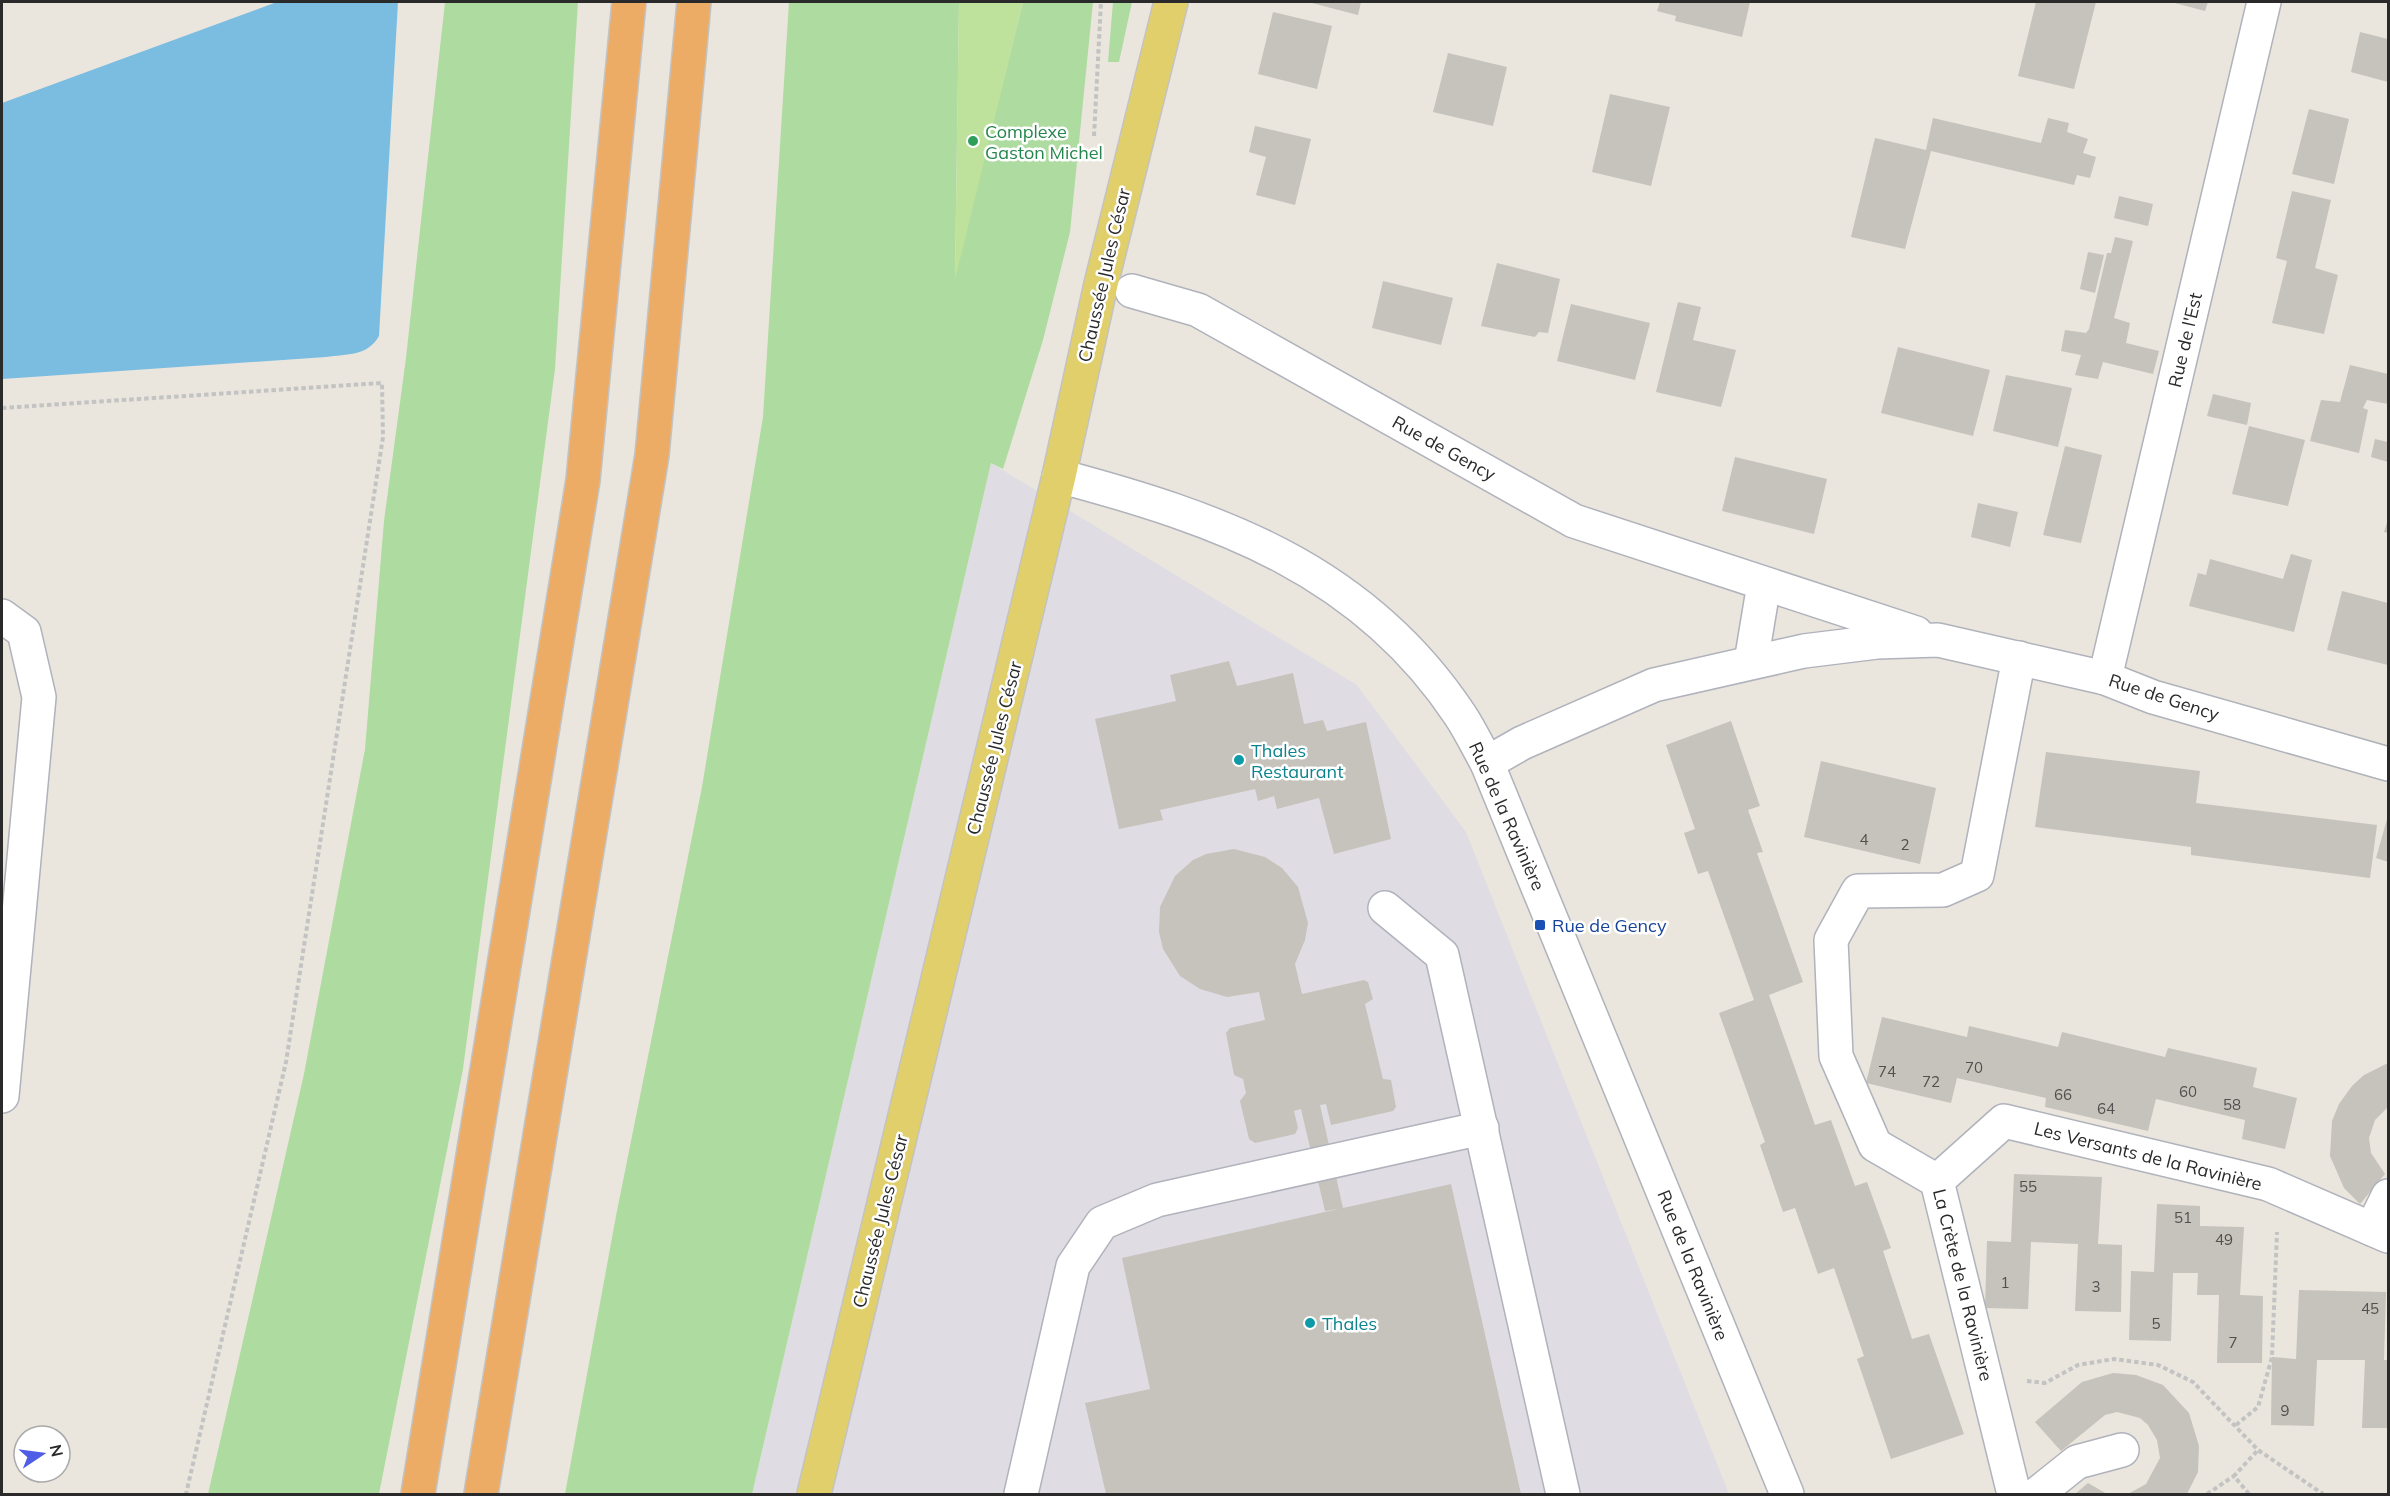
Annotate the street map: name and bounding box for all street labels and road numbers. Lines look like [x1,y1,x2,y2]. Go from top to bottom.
street label: Chaussée Jules César [1073,185,1135,364]
street label: Rue de l'Est [2163,290,2207,390]
street label: Rue de Gency [1388,410,1500,486]
street label: Chaussée Jules César [961,658,1027,837]
street label: Rue de Gency [2106,668,2222,726]
street label: Rue de la Ravinière [1464,738,1550,894]
street label: Les Versants de la Ravinière [2032,1117,2264,1195]
street label: Chaussée Jules César [847,1131,913,1310]
street label: Rue de la Ravinière [1652,1186,1734,1344]
street label: La Crète de la Ravinière [1928,1186,1998,1384]

